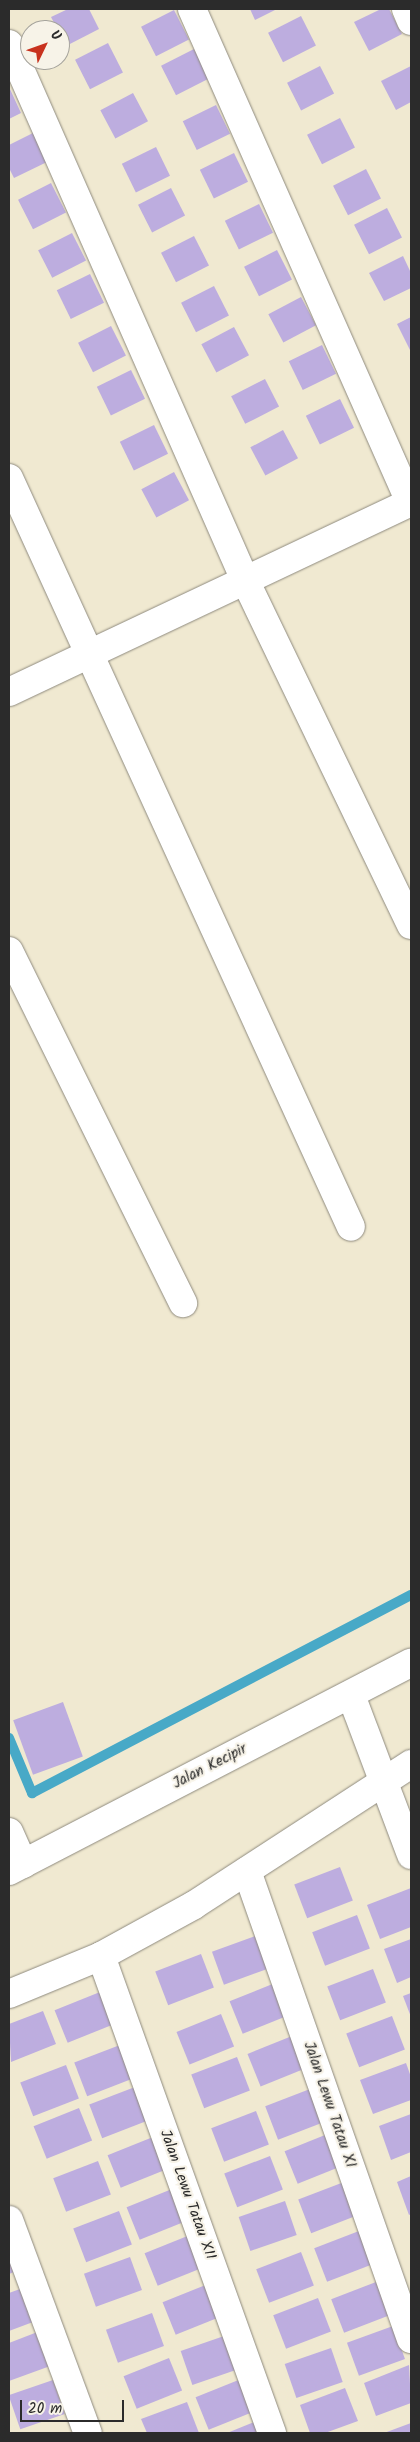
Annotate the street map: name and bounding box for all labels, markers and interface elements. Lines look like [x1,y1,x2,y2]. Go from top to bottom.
north arrow [20,20,70,70]
text: U [44,25,66,46]
street label: Jalan Kecipir [170,1741,250,1793]
street label: Jalan Lewu Tatau XI [299,2040,359,2170]
street label: Jalan Lewu Tatau XII [155,2128,219,2262]
scale bar [22,2390,126,2422]
text: 20 m [28,2397,62,2421]

